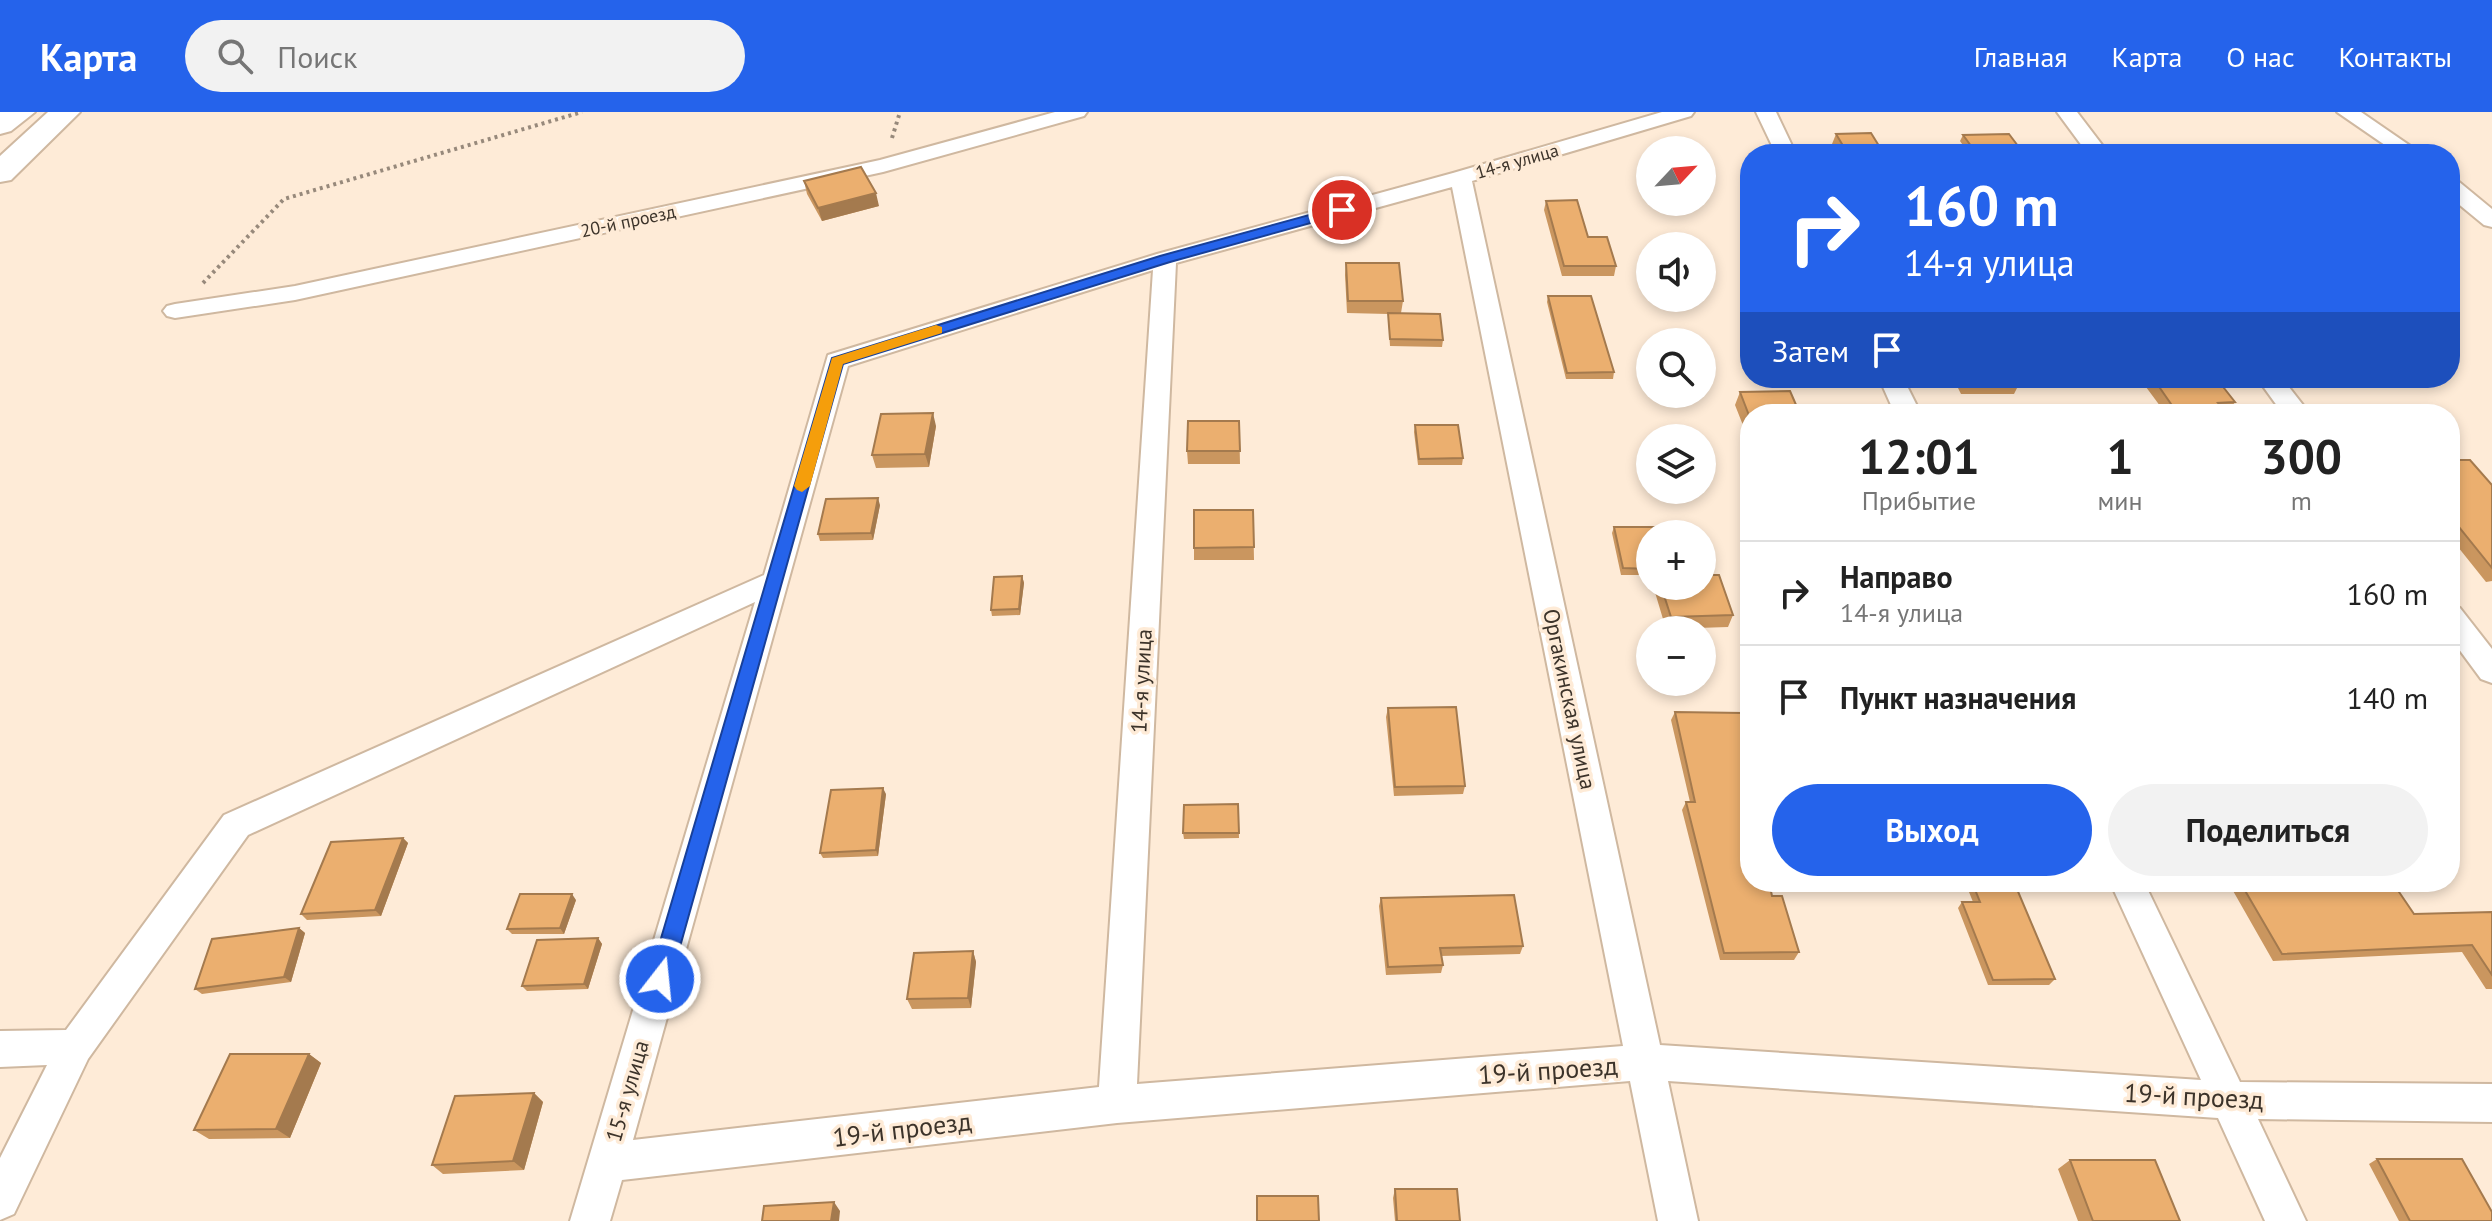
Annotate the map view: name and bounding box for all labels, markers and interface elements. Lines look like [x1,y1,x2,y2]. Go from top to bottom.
search box [185,20,745,92]
text: Карта [40,32,137,81]
icon: search [213,34,257,78]
text: Поиск [277,37,357,76]
text: Главная [1974,38,2068,75]
text: Карта [2112,38,2182,75]
text: О нас [2226,38,2295,75]
text: Контакты [2339,38,2452,75]
north arrow [1636,136,1716,216]
map controls [1636,136,1716,696]
street label: 14-я улица [1473,138,1561,184]
text: 160 m [1904,169,2059,241]
pin [1308,176,1376,244]
icon: right [1772,176,1876,280]
icon: arrive [1320,188,1364,232]
street label: 20-й проезд [578,200,678,242]
button: sound [1636,232,1716,312]
text: 14-я улица [1904,239,2075,286]
button: search [1636,328,1716,408]
icon: arrive [1865,328,1909,372]
text: Затем [1772,331,1849,370]
button: layers [1636,424,1716,504]
text: 12:01 [1858,425,1980,487]
text: 1 [2106,425,2134,487]
text: 300 [2260,425,2342,487]
text: Прибытие [1862,484,1976,517]
text: мин [2098,484,2143,517]
text: m [2291,484,2312,517]
button: + [1636,520,1716,600]
text: Направо [1840,557,1953,596]
icon: right [1772,571,1816,615]
text: 160 m [2347,574,2428,613]
text: 14-я улица [1840,596,1963,629]
street label: Оргакинская улица [1537,606,1603,792]
button: − [1636,616,1716,696]
street label: 14-я улица [1124,628,1158,734]
icon: arrive [1772,675,1816,719]
text: Пункт назначения [1840,678,2076,717]
text: 140 m [2347,678,2428,717]
button: Выход [1772,784,2092,876]
button: Поделиться [2108,784,2428,876]
position arrow [618,937,702,1021]
street label: 15-я улица [599,1037,655,1145]
street label: 19-й проезд [1477,1049,1619,1091]
street label: 19-й проезд [2123,1076,2265,1116]
street label: 19-й проезд [831,1104,973,1154]

